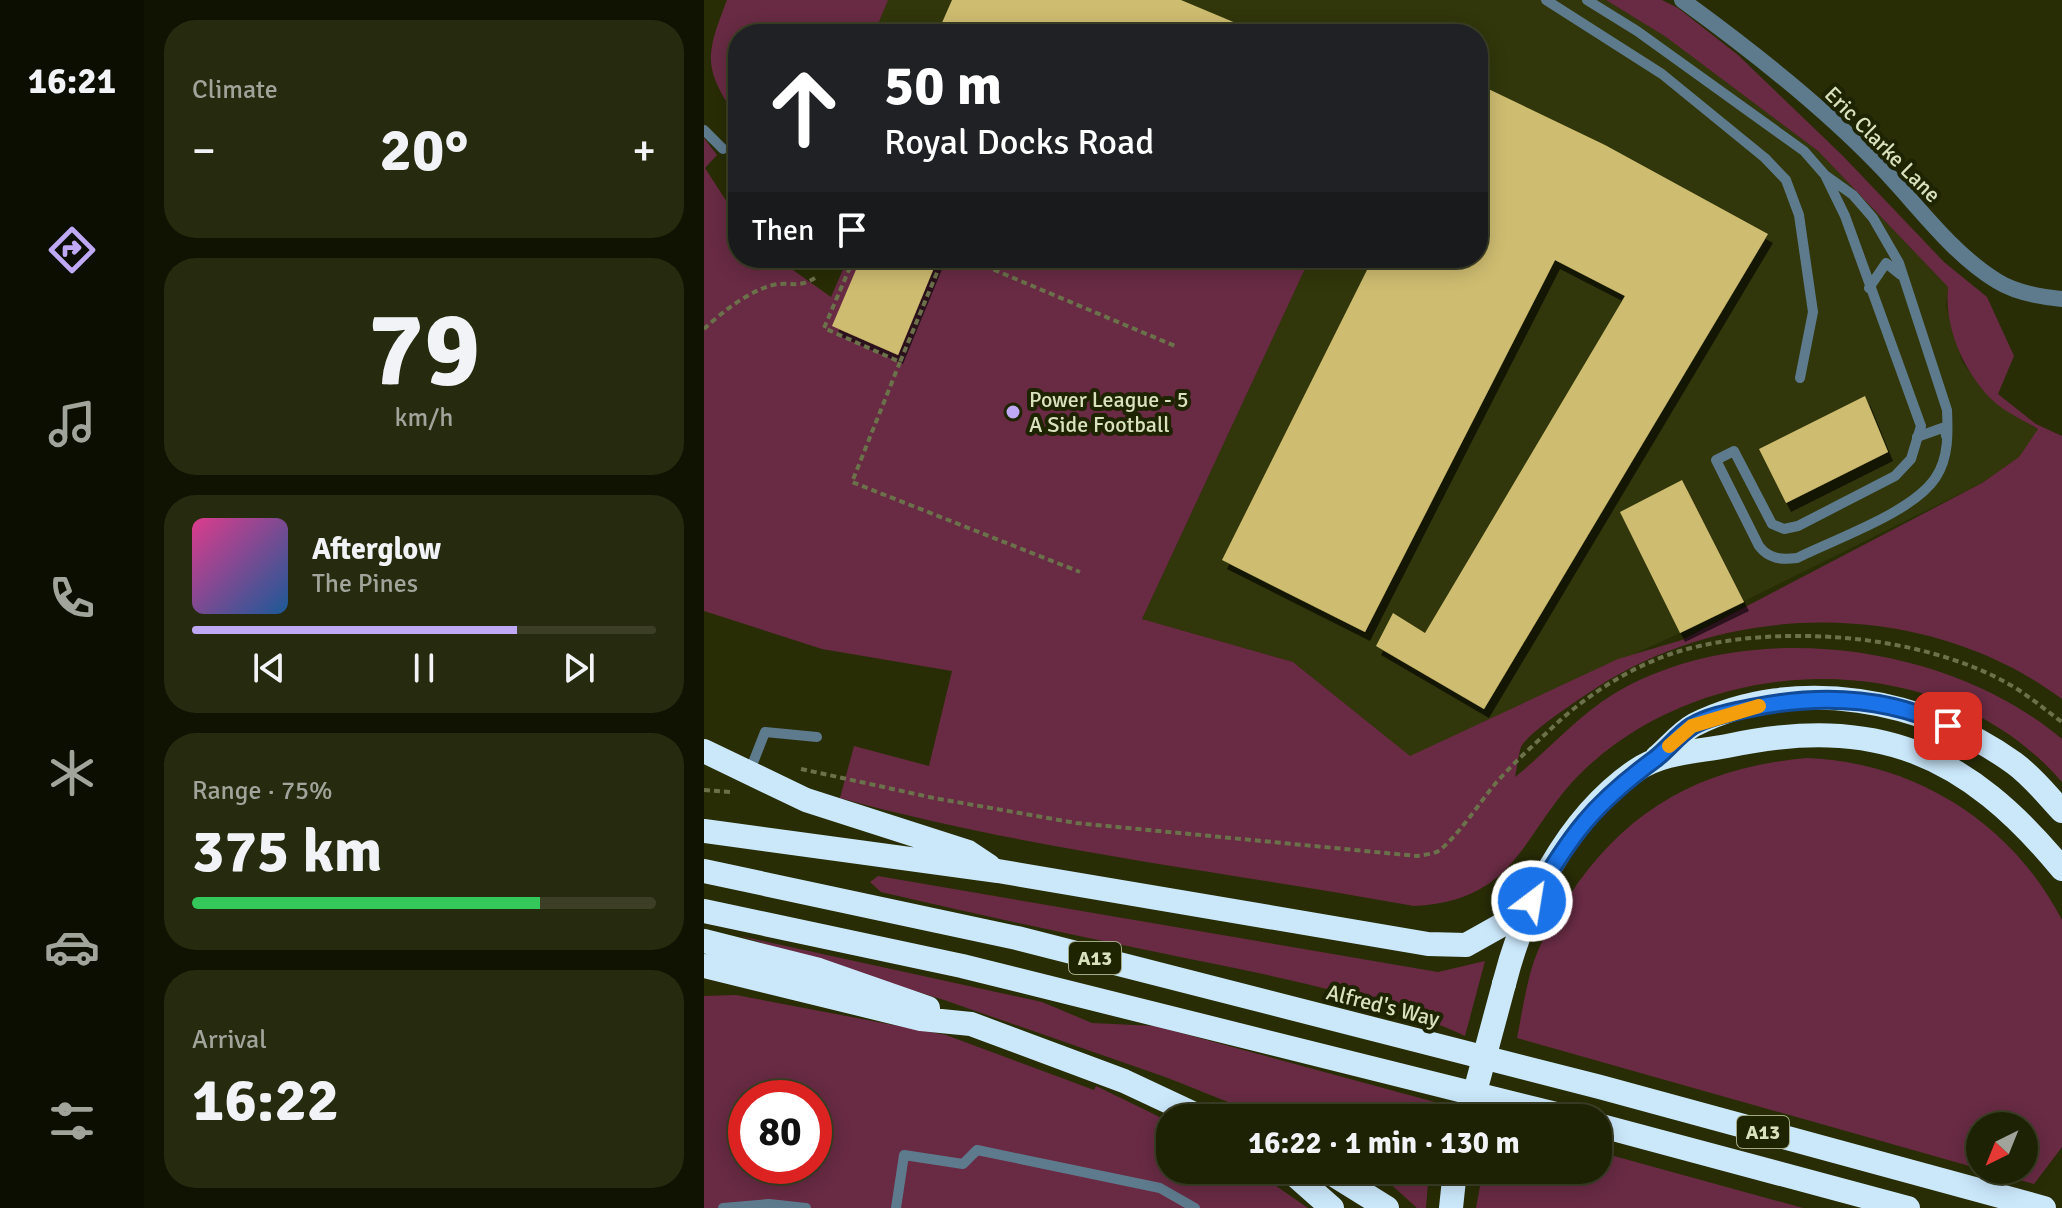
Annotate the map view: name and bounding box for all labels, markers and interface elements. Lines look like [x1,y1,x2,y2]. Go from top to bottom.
text: 50 m [884,51,1002,120]
icon: ahead [752,56,856,160]
text: 16:21 [28,59,116,104]
text: Climate [192,74,278,106]
street label: Eric Clarke Lane [1819,81,1946,208]
text: 20° [380,114,468,188]
text: Royal Docks Road [884,120,1154,165]
text: − [192,124,216,178]
text: + [632,124,656,178]
icon: arrive [830,208,874,252]
text: Then [752,212,814,249]
icon: directions [44,222,100,278]
text: 79 [368,286,480,414]
place label: Power League - 5 A Side Football [1029,386,1189,438]
icon: music [44,396,100,452]
text: km/h [395,402,453,434]
marker: Power League - 5 A Side Football [1004,403,1022,421]
text: Afterglow [312,531,441,568]
text: The Pines [312,568,418,600]
icon: phone [44,570,100,626]
icon: previous [247,646,291,690]
icon: pause [402,646,446,690]
icon: next [557,646,601,690]
pin [1914,692,1982,760]
icon: arrive [1926,704,1970,748]
icon: climate [44,745,100,801]
text: Range · 75% [192,775,333,807]
text: 375 km [192,815,382,889]
position arrow [1490,859,1574,943]
icon: car [44,919,100,975]
road number: A13 [1069,942,1121,974]
street label: Alfred's Way [1323,978,1443,1033]
text: Arrival [192,1024,267,1056]
text: 16:22 [192,1064,339,1138]
speed limit sign: 80 [728,1080,832,1184]
icon: filters [44,1093,100,1149]
north arrow [1966,1112,2038,1184]
map controls [1966,1112,2038,1184]
road number: A13 [1737,1116,1789,1148]
text: 16:22 · 1 min · 130 m [1248,1125,1520,1162]

